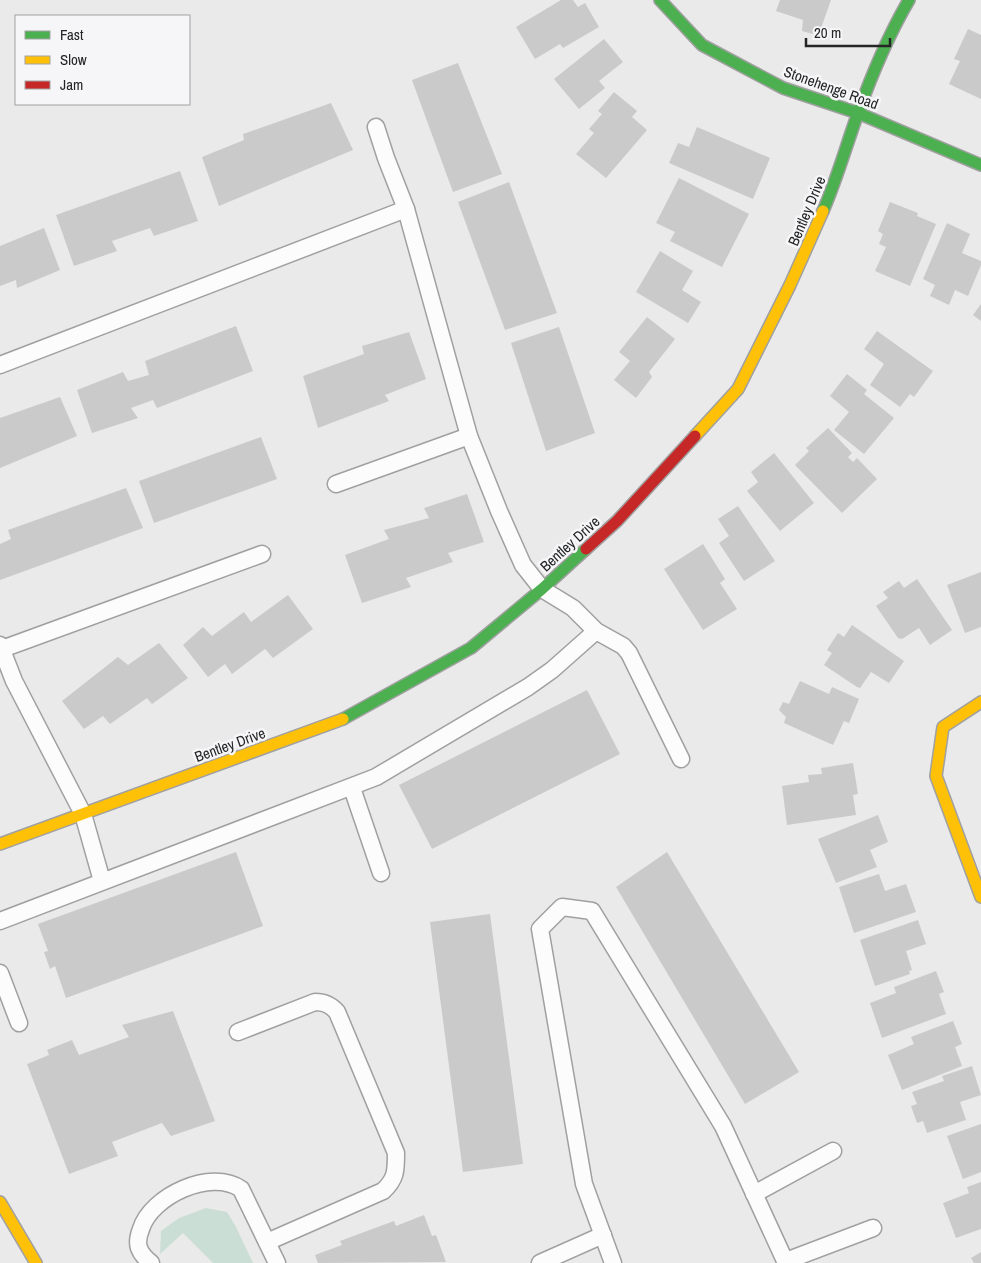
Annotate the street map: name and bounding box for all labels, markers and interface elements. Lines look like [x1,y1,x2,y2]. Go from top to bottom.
legend [15,15,190,105]
scale bar [806,15,890,47]
text: 20 m [814,22,841,43]
text: Fast [60,24,84,45]
text: Slow [60,49,87,70]
street label: Stonehenge Road [781,61,881,114]
text: Jam [60,74,83,95]
street label: Bentley Drive [782,173,831,249]
street label: Bentley Drive [535,511,604,576]
street label: Bentley Drive [192,722,268,767]

